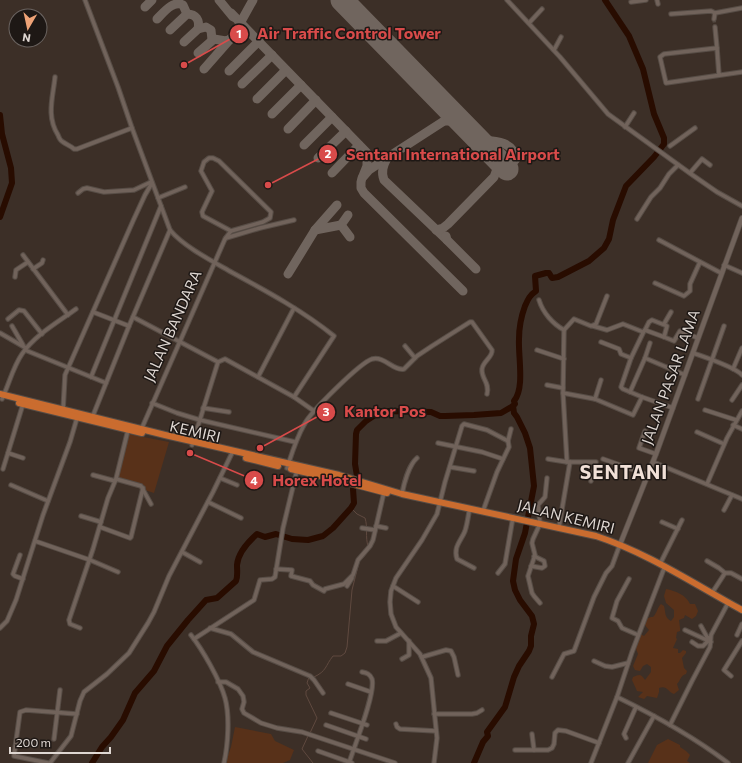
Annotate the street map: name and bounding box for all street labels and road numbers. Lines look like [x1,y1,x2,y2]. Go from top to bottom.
street label: JALAN BANDARA [139,267,205,384]
street label: JALAN PASAR LAMA [637,307,703,447]
street label: KEMIRI [168,416,222,446]
street label: JALAN KEMIRI [516,495,617,537]

